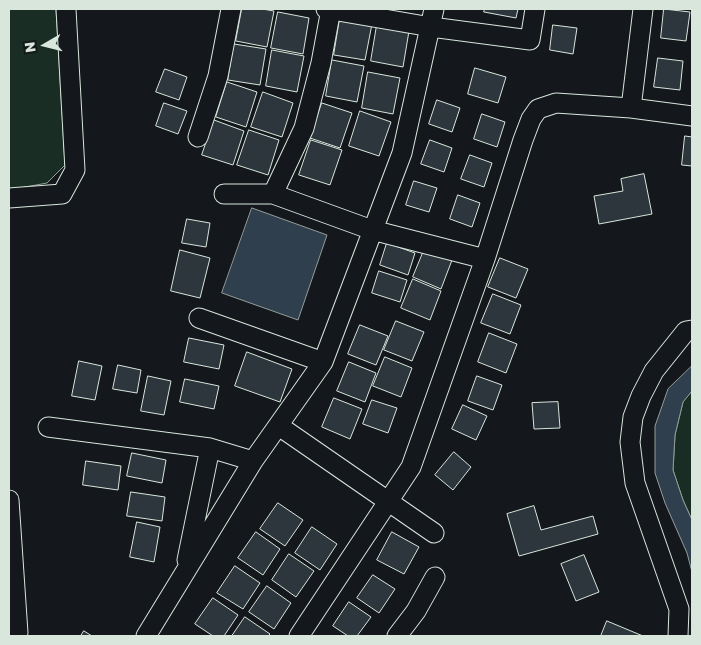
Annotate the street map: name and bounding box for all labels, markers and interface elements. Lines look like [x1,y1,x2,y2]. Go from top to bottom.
north arrow [20,20,70,70]
text: N [20,41,39,54]

